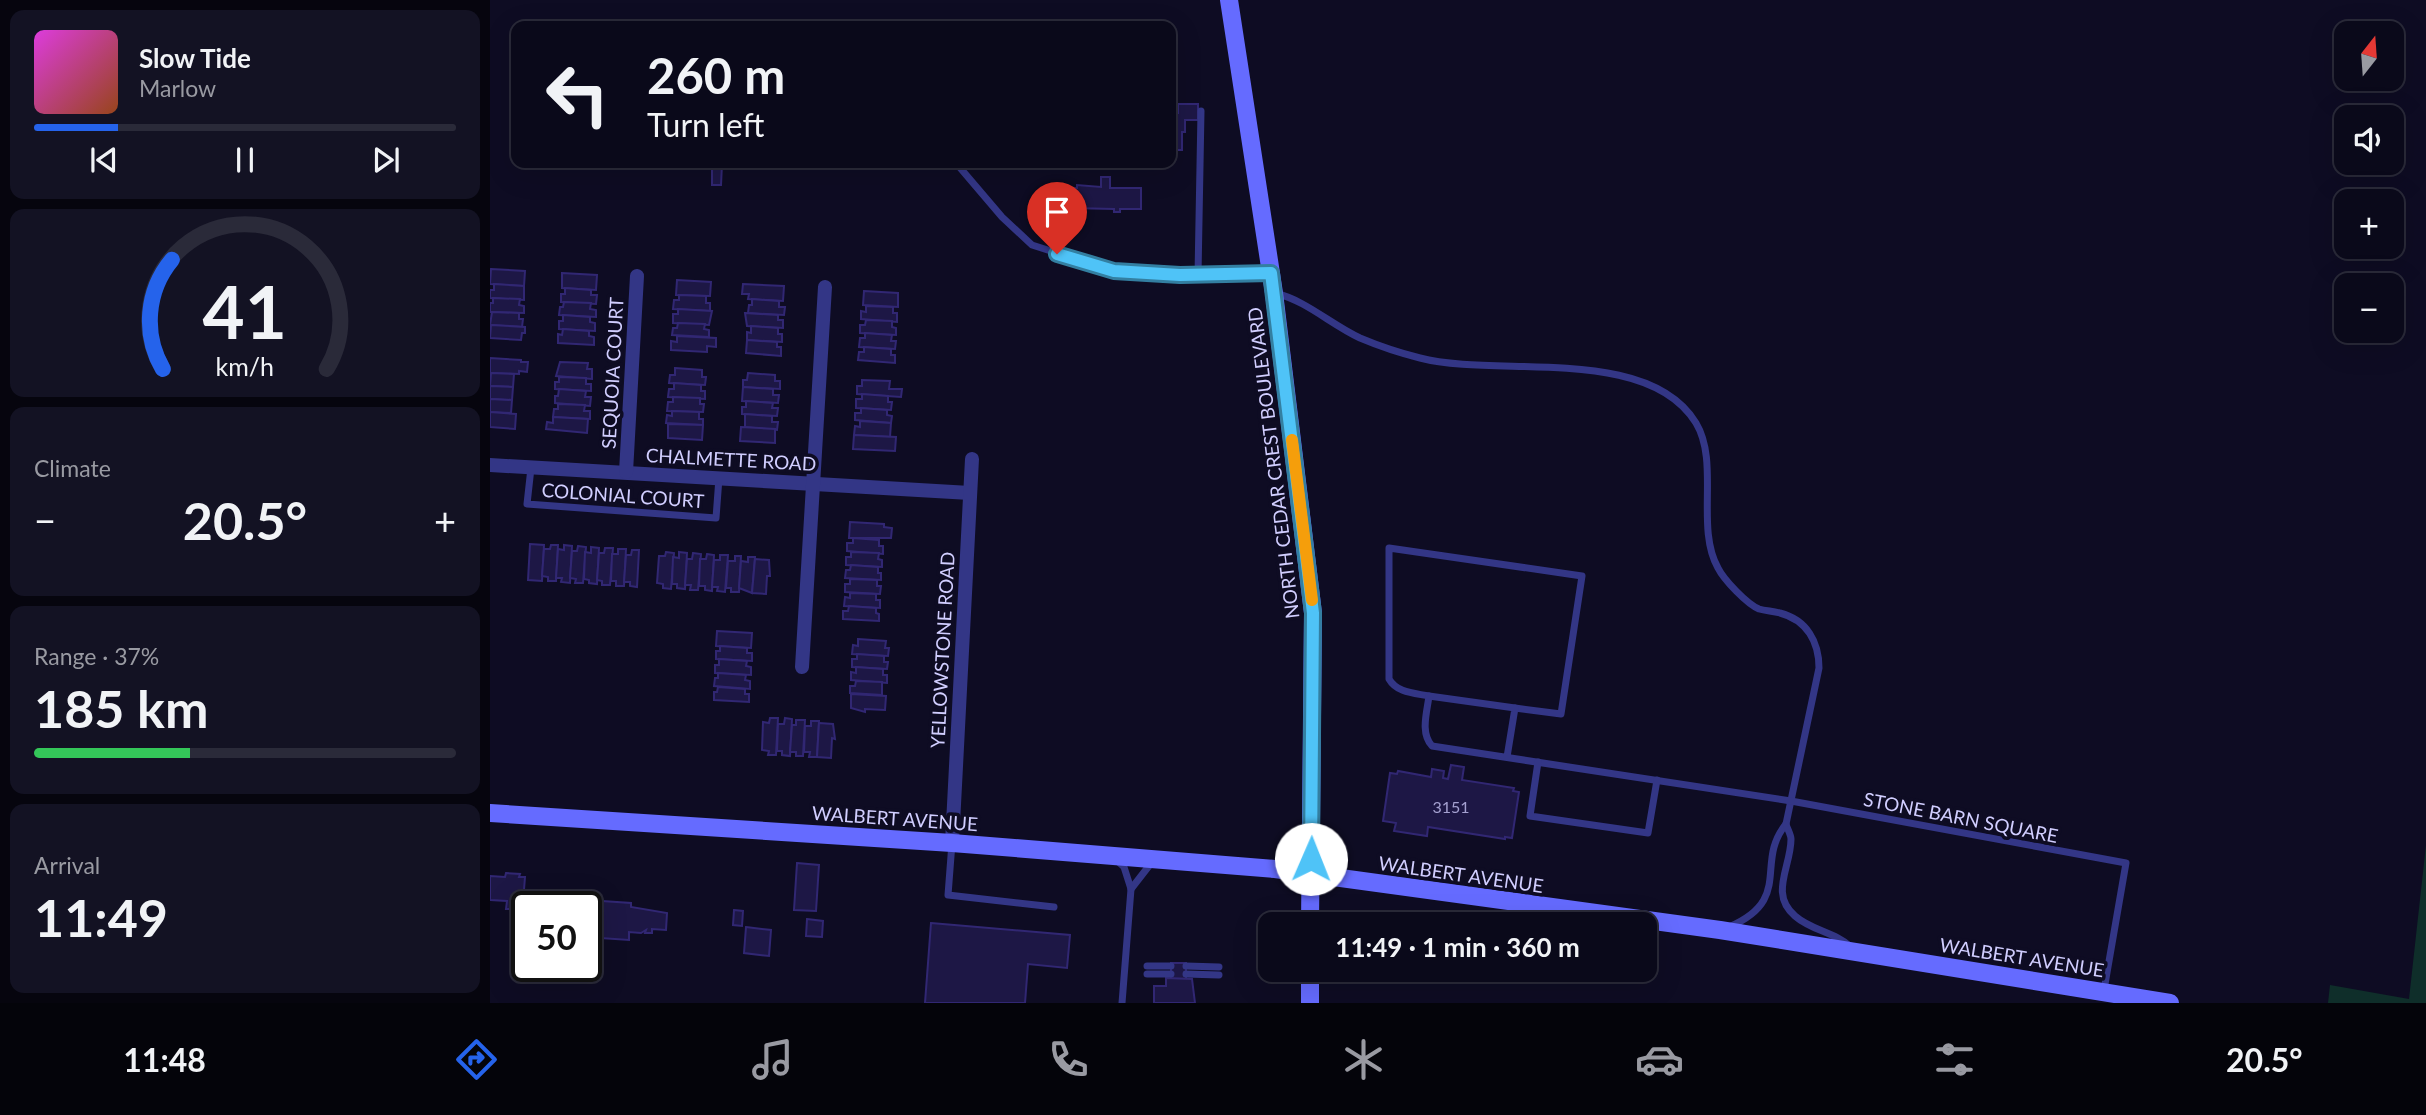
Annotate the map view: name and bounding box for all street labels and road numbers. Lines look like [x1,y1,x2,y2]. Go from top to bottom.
street label: SEQUOIA COURT [597,296,627,450]
street label: NORTH CEDAR CREST BOULEVARD [1242,306,1304,620]
street label: CHALMETTE ROAD [645,443,817,475]
street label: COLONIAL COURT [541,478,705,512]
street label: YELLOWSTONE ROAD [925,551,959,749]
street label: STONE BARN SQUARE [1862,787,2060,847]
street label: WALBERT AVENUE [811,801,979,835]
street label: WALBERT AVENUE [1377,851,1545,897]
street label: WALBERT AVENUE [1938,933,2106,981]

